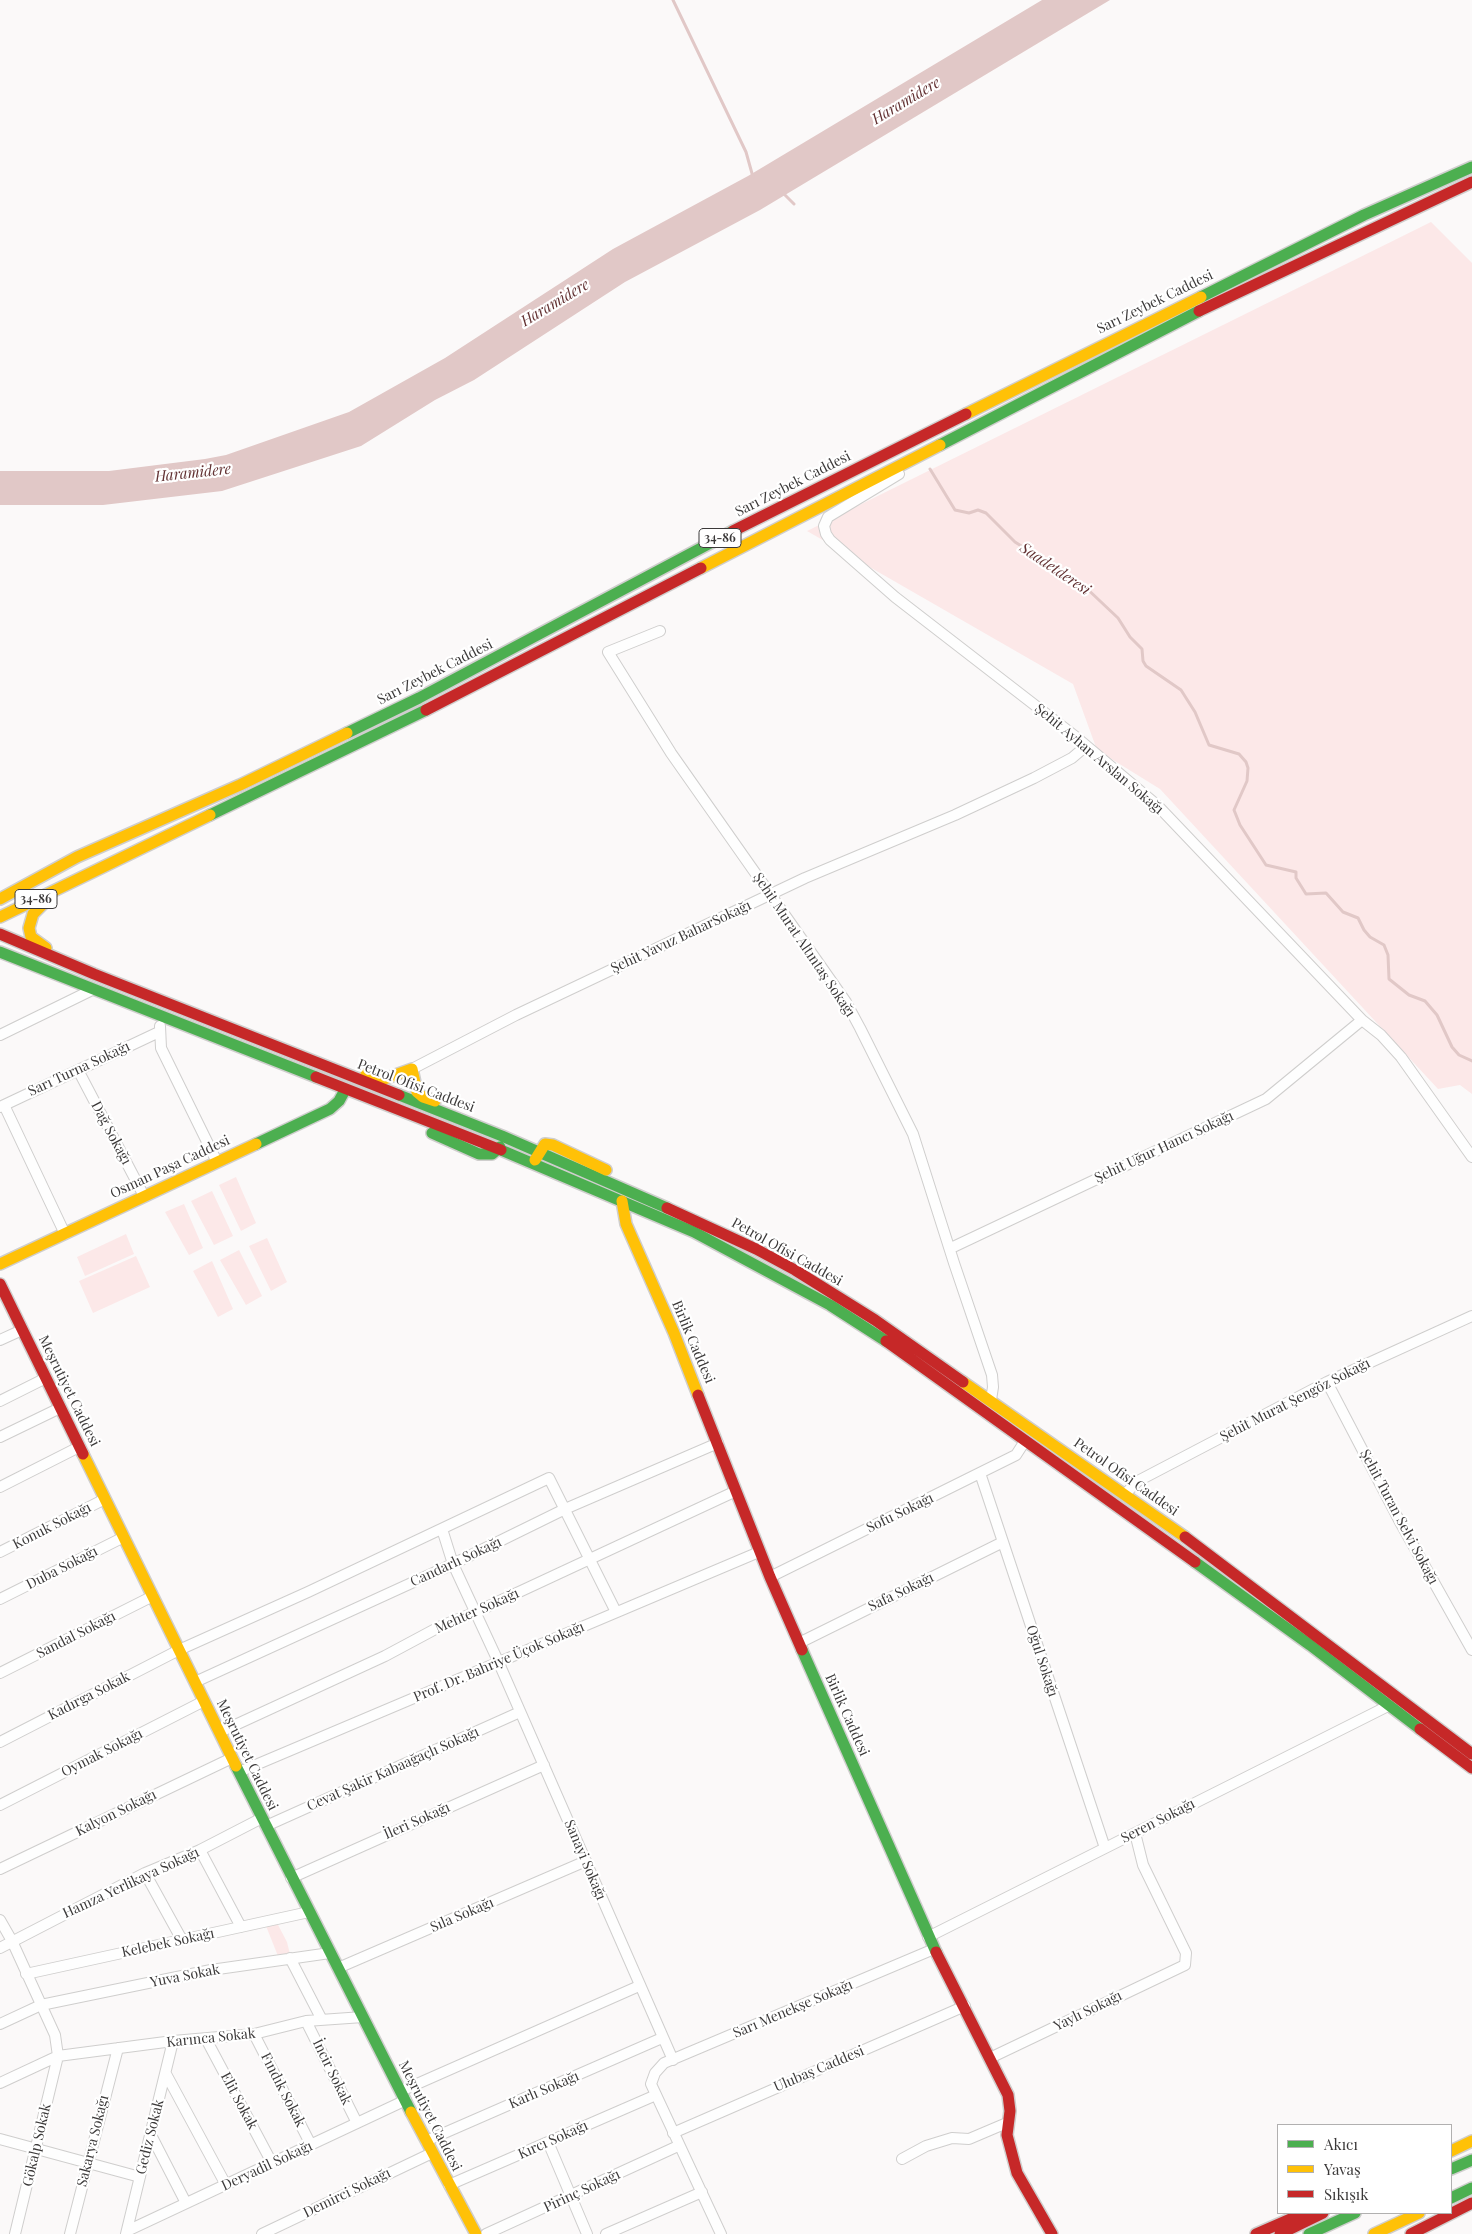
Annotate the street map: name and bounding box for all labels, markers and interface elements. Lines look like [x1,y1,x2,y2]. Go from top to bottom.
water label: Haramidere [869,74,943,128]
street label: Sarı Zeybek Caddesi [1094,267,1216,337]
water label: Haramidere [518,276,592,330]
street label: Sarı Zeybek Caddesi [733,448,853,520]
water label: Haramidere [154,460,232,486]
road number: 34-86 [699,528,741,548]
water label: Saadetderesi [1016,539,1094,599]
street label: Sarı Zeybek Caddesi [375,636,495,708]
street label: Şehit Ayhan Arslan Sokağı [1031,700,1167,818]
street label: Şehit Murat Altıntaş Sokağı [749,870,859,1020]
road number: 34-86 [15,890,57,909]
street label: Şehit Yavuz BaharSokağı [608,897,754,977]
street label: Sarı Turna Sokağı [25,1038,133,1100]
street label: Petrol Ofisi Caddesi [355,1056,477,1116]
street label: Dağ Sokağı [87,1099,135,1167]
street label: Şehit Uğur Hancı Sokağı [1092,1107,1236,1187]
street label: Osman Paşa Caddesi [108,1132,232,1202]
street label: Petrol Ofisi Caddesi [729,1215,845,1289]
street label: Birlik Caddesi [668,1298,718,1386]
street label: Meşrutiyet Caddesi [35,1333,103,1449]
street label: Şehit Murat Şengöz Sokağı [1217,1355,1373,1445]
street label: Petrol Ofisi Caddesi [1070,1435,1182,1519]
street label: Şehit Turan Selvi Sokağı [1356,1447,1442,1587]
street label: Sofu Sokağı [864,1490,936,1536]
street label: Konuk Sokağı [10,1499,94,1553]
street label: Candarlı Sokağı [408,1534,504,1590]
street label: Duba Sokağı [24,1543,100,1593]
street label: Safa Sokağı [866,1569,936,1615]
street label: Mehter Sokağı [432,1585,522,1637]
street label: Sandal Sokağı [34,1608,118,1662]
street label: Prof. Dr. Bahriye Üçok Sokağı [411,1618,587,1706]
street label: Oğul Sokağı [1023,1623,1061,1699]
street label: Kadırga Sokak [45,1668,133,1724]
street label: Birlik Caddesi [821,1671,873,1759]
street label: Meşrutiyet Caddesi [213,1697,281,1813]
street label: Cevat Şakir Kabaağaçlı Sokağı [304,1723,482,1815]
street label: Oymak Sokağı [58,1725,146,1781]
street label: Kalyon Sokağı [73,1786,159,1840]
street label: Seren Sokağı [1118,1795,1198,1847]
street label: İleri Sokağı [381,1799,453,1843]
street label: Sanayi Sokağı [561,1817,609,1903]
street label: Hamza Yerlikaya Sokağı [60,1844,202,1922]
street label: Sıla Sokağı [428,1894,496,1936]
street label: Kelebek Sokağı [120,1925,216,1961]
street label: Yuva Sokak [149,1961,221,1991]
street label: Sarı Menekşe Sokağı [731,1976,855,2042]
street label: Yaylı Sokağı [1051,1987,1125,2035]
street label: Karınca Sokak [166,2025,256,2051]
street label: İncir Sokak [309,2036,355,2108]
street label: Ulubaş Caddesi [771,2042,867,2096]
street label: Fındık Sokak [257,2050,309,2130]
street label: Meşrutiyet Caddesi [395,2058,465,2174]
street label: Karlı Sokağı [506,2068,582,2112]
street label: Elit Sokak [217,2070,261,2132]
street label: Sakarya Sokağı [73,2093,113,2189]
street label: Gediz Sokak [133,2098,167,2176]
street label: Gökalp Sokak [19,2102,55,2188]
street label: Kırcı Sokağı [515,2117,591,2163]
legend [1277,2124,1452,2214]
text: Akıcı [1324,2134,1358,2154]
street label: Deryadil Sokağı [219,2138,315,2194]
text: Yavaş [1324,2159,1361,2179]
street label: Demirci Sokağı [301,2165,393,2221]
street label: Pirinç Sokağı [541,2166,623,2216]
text: Sıkışık [1324,2184,1369,2204]

